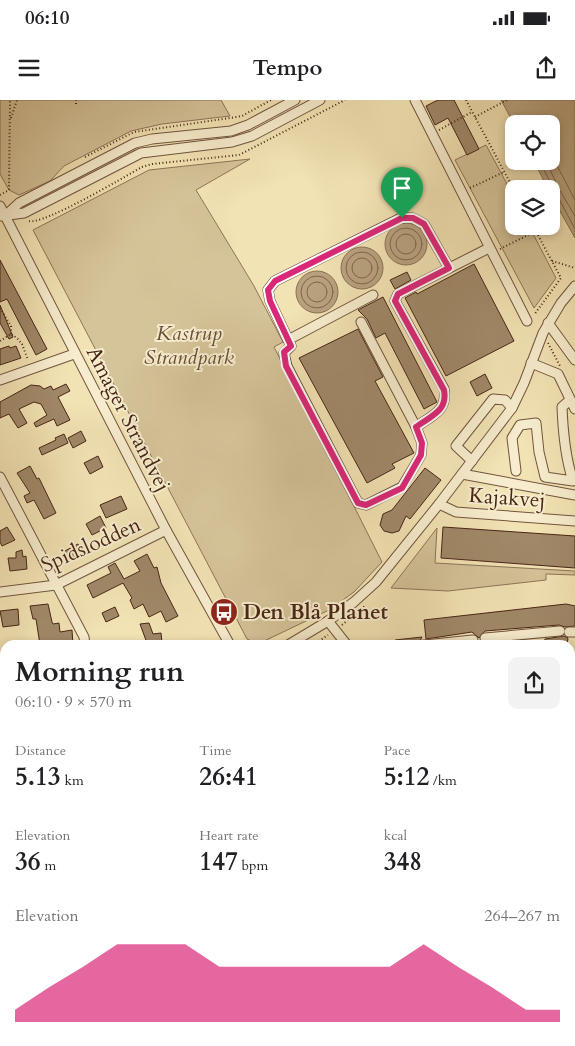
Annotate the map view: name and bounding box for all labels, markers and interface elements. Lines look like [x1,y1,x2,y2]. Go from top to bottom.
text: 06:10 [25,5,69,31]
text: Tempo [253,53,322,83]
icon: menu [15,54,43,82]
icon: share [532,54,560,82]
map controls [505,115,560,235]
button: locate [505,115,560,170]
pin [381,167,423,218]
icon: arrive [388,174,416,202]
button: layers [505,180,560,235]
park label: Kastrup Strandpark [144,319,235,372]
street label: Amager Strandvej [79,341,177,497]
street label: Kajakvej [468,481,546,515]
street label: Spidslodden [37,510,146,580]
bus stop icon: Den Blå Planet [209,597,239,627]
place label: Den Blå Planet [243,598,389,627]
text: Morning run [15,653,184,691]
button: share [508,657,560,709]
text: 06:10 · 9 × 570 m [15,691,132,713]
text: Distance [15,741,66,760]
text: Time [199,741,232,760]
text: Pace [384,741,411,760]
text: 5.13 [15,760,61,794]
text: 26:41 [199,760,258,794]
text: 5:12 [384,760,429,794]
text: km [61,771,84,790]
text: /km [429,771,457,790]
text: Elevation [15,826,71,845]
text: Heart rate [199,826,259,845]
text: kcal [384,826,407,845]
text: 36 [15,845,41,879]
text: 147 [199,845,238,879]
text: 348 [384,845,422,879]
text: m [41,856,56,875]
text: bpm [238,856,268,875]
text: Elevation [15,905,79,927]
text: 264–267 m [484,905,560,927]

